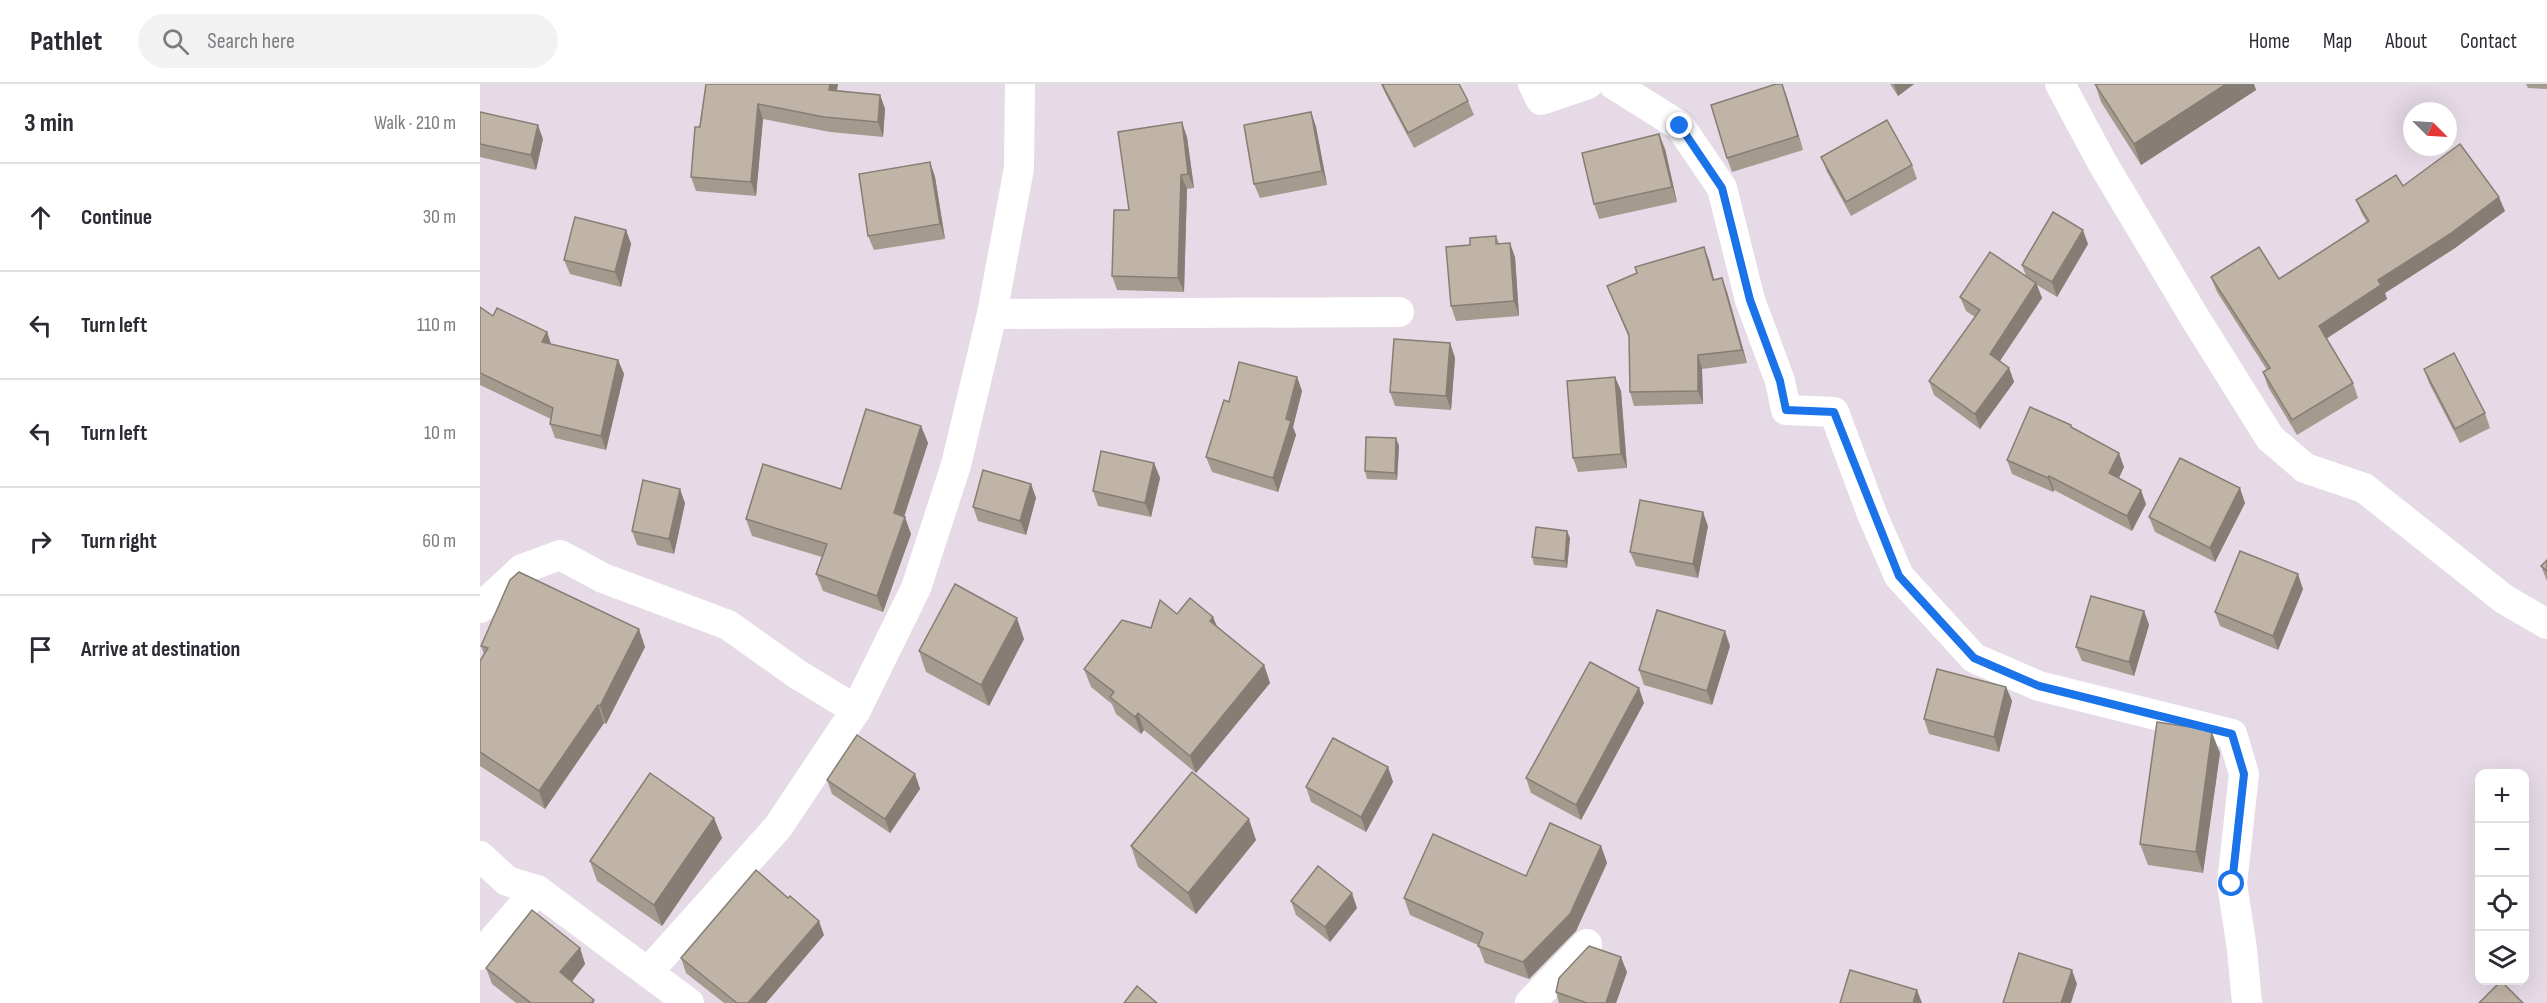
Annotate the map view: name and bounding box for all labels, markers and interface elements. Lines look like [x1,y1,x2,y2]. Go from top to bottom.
search box [138,14,558,68]
text: Pathlet [30,25,102,58]
icon: search [159,25,192,58]
text: Search here [207,28,295,55]
text: Home [2249,29,2290,54]
text: Map [2323,29,2352,54]
text: About [2385,29,2427,54]
text: Contact [2460,29,2517,54]
north arrow [2403,102,2457,156]
text: 3 min [24,108,74,139]
text: Walk · 210 m [374,111,456,135]
route end [1666,112,1692,138]
icon: ahead [24,201,57,234]
text: Continue [81,204,152,231]
text: 30 m [423,205,456,229]
icon: left [24,309,57,342]
text: Turn left [81,312,147,339]
text: 110 m [417,313,456,337]
icon: left [24,417,57,450]
text: Turn left [81,420,147,447]
text: 10 m [424,421,456,445]
icon: right [24,525,57,558]
text: Turn right [81,528,157,555]
text: 60 m [422,529,456,553]
icon: arrive [24,633,57,666]
text: Arrive at destination [81,636,240,663]
map controls [2475,769,2529,985]
button: + [2475,769,2529,823]
button: − [2475,823,2529,877]
route start [2218,870,2244,896]
button: locate [2475,877,2529,931]
button: layers [2475,931,2529,985]

